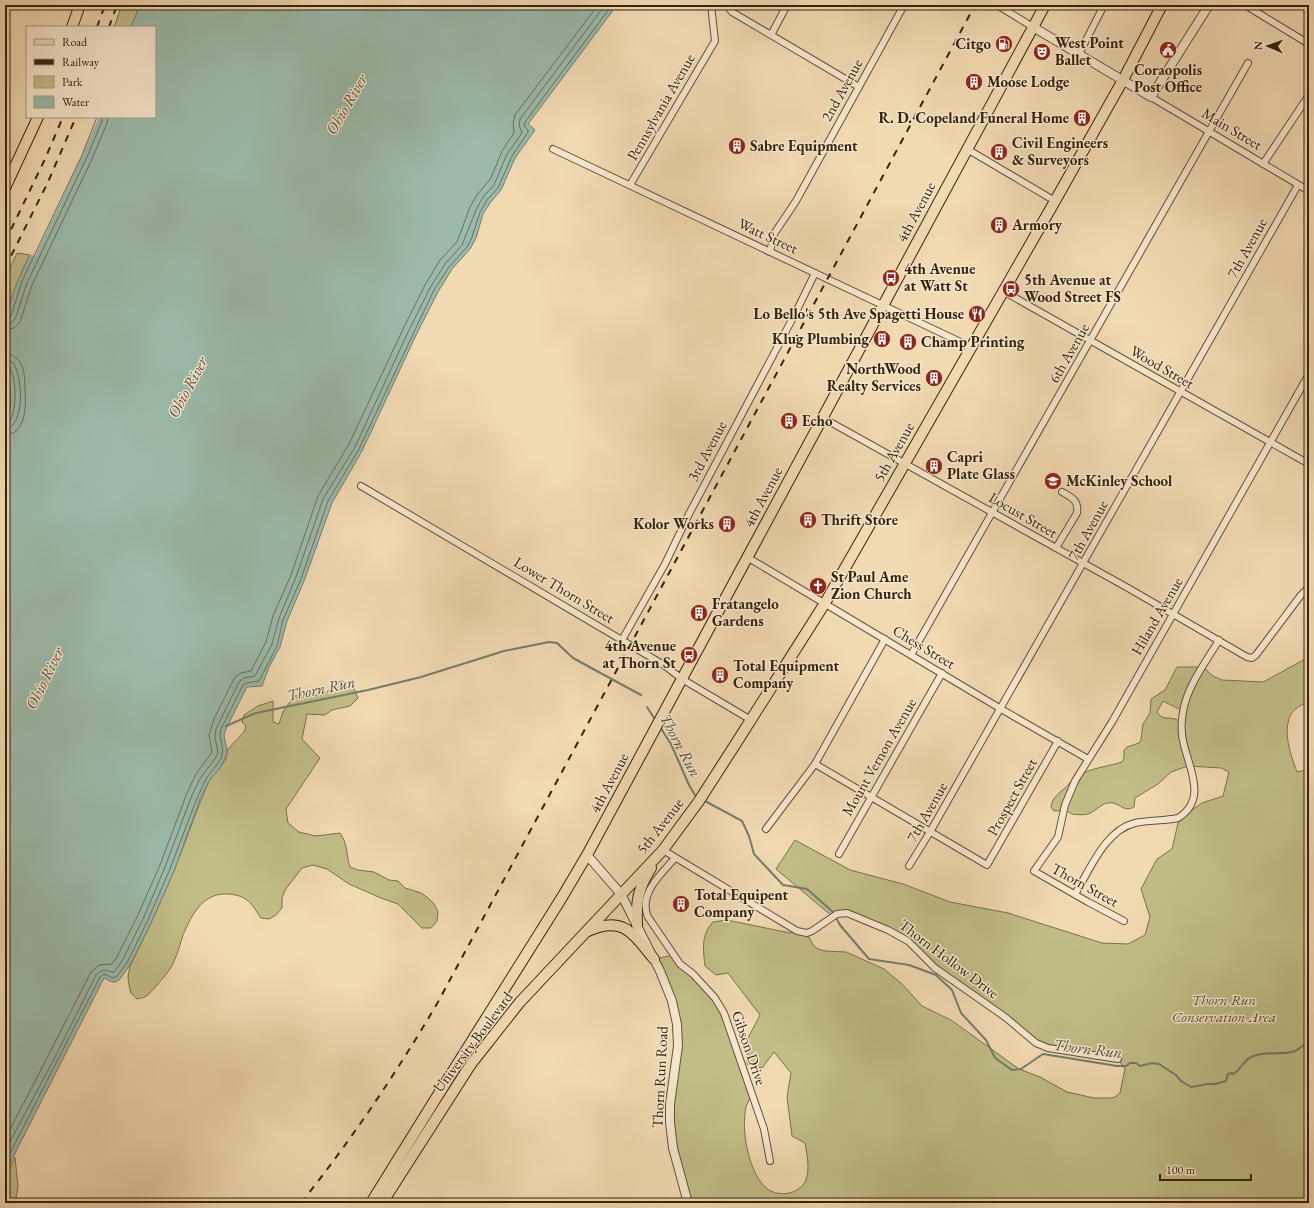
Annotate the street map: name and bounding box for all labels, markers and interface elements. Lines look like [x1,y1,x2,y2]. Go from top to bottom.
legend [26,26,156,118]
north arrow [1248,26,1288,66]
place label: West Point Ballet [1055,33,1124,69]
text: Road [62,34,88,50]
place label: Citgo [955,34,991,53]
fuel station icon: Citgo [994,34,1014,54]
public building icon: Coraopolis Post Office [1158,40,1178,60]
text: N [1251,41,1265,50]
theatre icon: West Point Ballet [1032,42,1052,62]
street label: Pennsylvania Avenue [622,50,699,163]
text: Railway [62,54,100,70]
street label: 2nd Avenue [817,55,867,124]
place label: Coraopolis Post Office [1134,60,1202,96]
water label: Ohio River [321,69,373,138]
building icon: Moose Lodge [964,72,984,92]
place label: Moose Lodge [987,72,1069,91]
text: Park [62,74,83,90]
text: Water [62,94,89,110]
street label: Main Street [1199,103,1266,154]
place label: R. D. Copeland Funeral Home [879,108,1069,127]
building icon: R. D. Copeland Funeral Home [1072,108,1092,128]
place label: Civil Engineers & Surveyors [1012,133,1108,169]
building icon: Sabre Equipment [727,136,747,156]
place label: Sabre Equipment [750,136,858,155]
building icon: Civil Engineers & Surveyors [989,142,1009,162]
street label: 4th Avenue [892,178,939,245]
street label: Watt Street [735,213,801,258]
street label: 7th Avenue [1222,214,1271,281]
building icon: Armory [989,215,1009,235]
place label: Armory [1011,215,1063,234]
place label: 4th Avenue at Watt St [904,259,975,295]
bus stop icon: 4th Avenue at Watt St [881,268,901,288]
place label: 5th Avenue at Wood Street FS [1024,270,1121,306]
bus stop icon: 5th Avenue at Wood Street FS [1001,279,1021,299]
place label: Lo Bello's 5th Ave Spagetti House [753,304,964,323]
restaurant icon: Lo Bello's 5th Ave Spagetti House [967,304,987,324]
street label: 6th Avenue [1044,319,1093,386]
place label: Klug Plumbing [772,329,869,348]
building icon: Klug Plumbing [872,329,892,349]
building icon: Champ Printing [898,332,918,352]
place label: Champ Printing [921,332,1025,351]
street label: Wood Street [1127,341,1198,393]
water label: Ohio River [163,352,213,421]
place label: NorthWood Realty Services [827,359,922,395]
building icon: NorthWood Realty Services [924,368,944,388]
building icon: Echo [779,411,799,431]
place label: Echo [802,411,833,430]
street label: 3rd Avenue [683,417,730,484]
street label: 5th Avenue [869,418,918,485]
place label: Capri Plate Glass [947,447,1015,483]
building icon: Capri Plate Glass [924,456,944,476]
street label: 4th Avenue [739,463,786,530]
school or university icon: McKinley School [1043,471,1063,491]
place label: McKinley School [1066,471,1173,490]
street label: Locust Street [986,487,1061,542]
street label: 7th Avenue [1063,496,1112,563]
building icon: Thrift Store [798,510,818,530]
place label: Thrift Store [821,510,898,529]
place label: Kolor Works [633,514,714,533]
building icon: Kolor Works [717,514,737,534]
street label: Lower Thorn Street [511,552,618,627]
place label: St Paul Ame Zion Church [831,567,912,603]
street label: Hiland Avenue [1127,573,1187,658]
church icon: St Paul Ame Zion Church [808,576,828,596]
place label: Fratangelo Gardens [712,594,779,630]
building icon: Fratangelo Gardens [689,603,709,623]
street label: Chess Street [889,620,959,673]
place label: 4th Avenue at Thorn St [603,636,676,672]
water label: Ohio River [20,643,69,713]
bus stop icon: 4th Avenue at Thorn St [679,645,699,665]
place label: Total Equipment Company [733,656,840,692]
building icon: Total Equipment Company [710,665,730,685]
water label: Thorn Run [285,671,357,706]
street label: Mount Vernon Avenue [837,694,920,819]
water label: Thorn Run [655,710,706,781]
street label: 4th Avenue [585,749,632,816]
street label: Prospect Street [982,754,1041,839]
street label: 7th Avenue [902,778,951,845]
street label: 5th Avenue [632,794,687,857]
street label: Thorn Street [1048,858,1122,911]
place label: Total Equipent Company [694,885,788,921]
building icon: Total Equipent Company [671,894,691,914]
street label: Thorn Hollow Drive [896,915,1003,1002]
street label: University Boulevard [429,987,517,1096]
park label: Thorn Run Conservation Area [1172,990,1276,1026]
street label: Gibson Drive [728,1008,771,1088]
street label: Thorn Run Road [647,1025,672,1128]
water label: Thorn Run [1052,1034,1123,1063]
scale bar [1160,1156,1251,1182]
text: 100 m [1166,1162,1196,1178]

